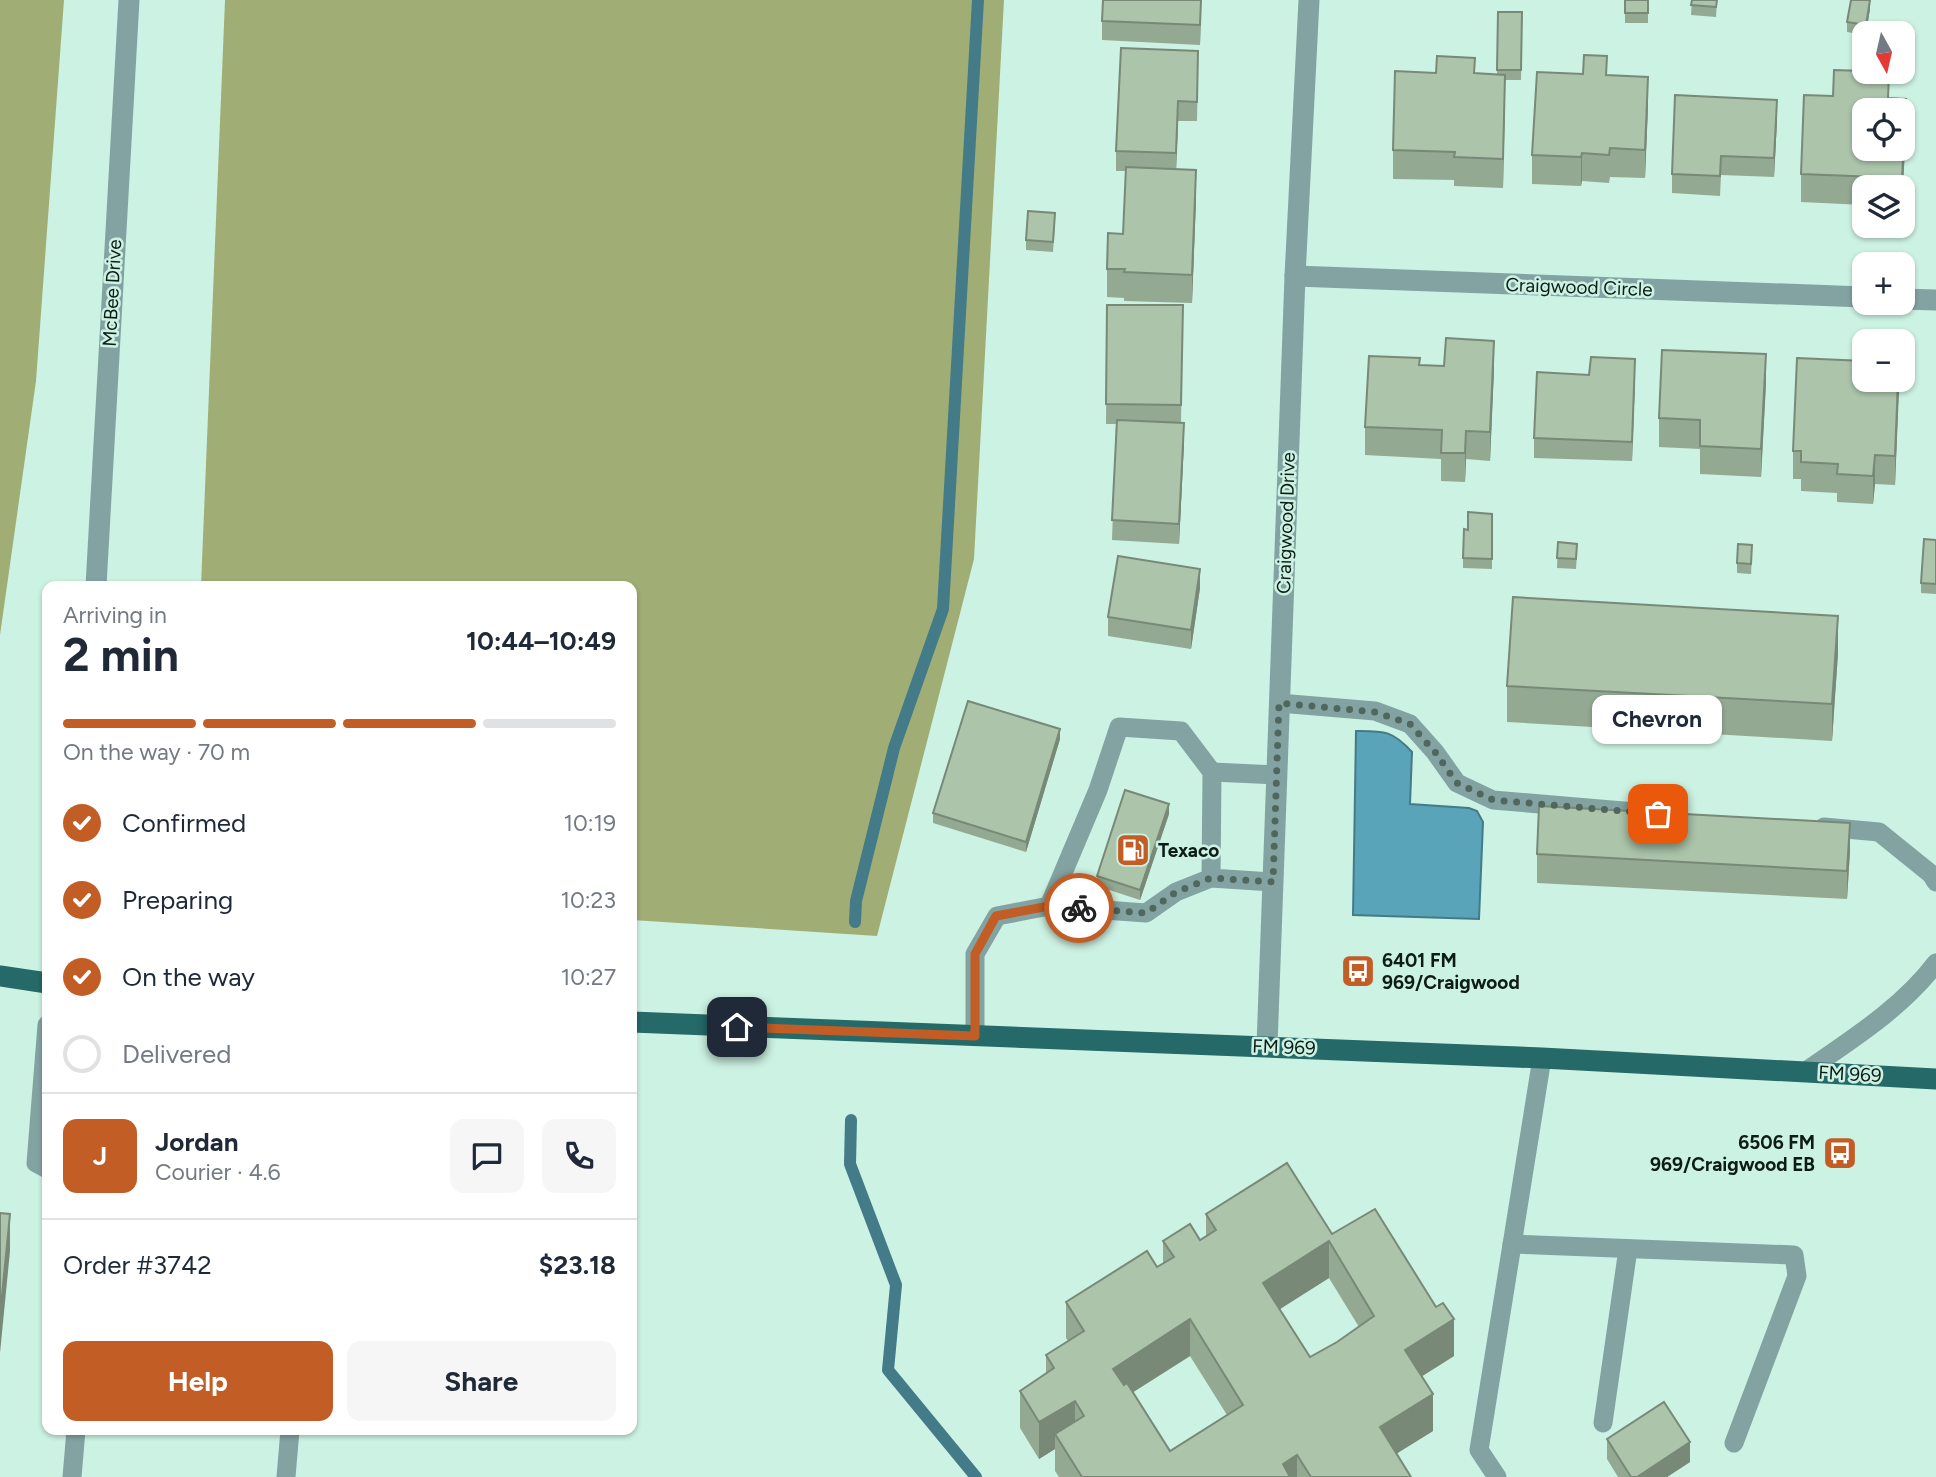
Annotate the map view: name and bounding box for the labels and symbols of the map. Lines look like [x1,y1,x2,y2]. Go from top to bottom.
north arrow [1852,21,1914,84]
street label: McBee Drive [98,239,126,347]
street label: Craigwood Circle [1505,273,1653,301]
street label: Craigwood Drive [1272,452,1300,594]
callout: Chevron [1593,695,1723,744]
pin [1628,784,1688,844]
fuel station icon: Texaco [1114,831,1152,869]
place label: Texaco [1158,839,1219,862]
courier [1044,873,1114,943]
place label: 6401 FM 969/Craigwood [1382,949,1520,994]
bus stop icon: 6401 FM 969/Craigwood [1339,952,1377,990]
pin [707,997,767,1057]
street label: FM 969 [1252,1034,1316,1060]
street label: FM 969 [1818,1061,1882,1087]
place label: 6506 FM 969/Craigwood EB [1650,1131,1815,1176]
bus stop icon: 6506 FM 969/Craigwood EB [1821,1134,1859,1172]

